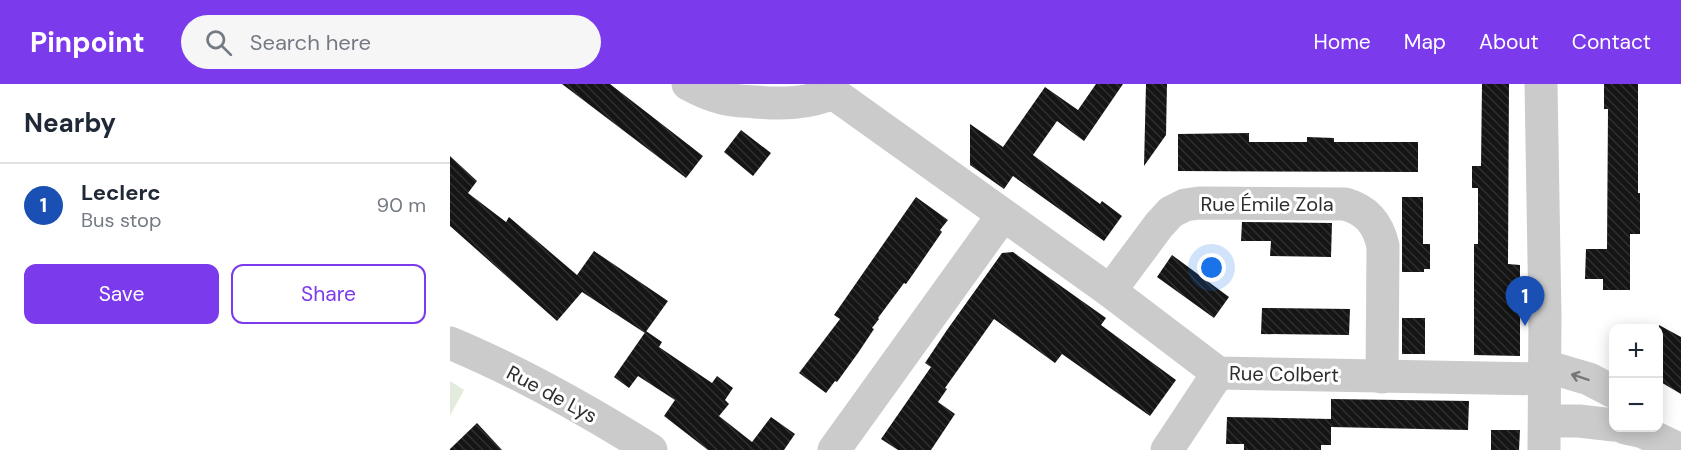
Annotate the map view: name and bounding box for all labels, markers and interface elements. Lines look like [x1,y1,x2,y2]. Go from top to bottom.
search box [181,15,601,69]
text: Pinpoint [30,24,145,61]
icon: search [202,26,235,59]
text: Search here [250,28,371,57]
text: Home [1313,28,1371,56]
text: Map [1404,28,1446,56]
text: About [1479,28,1539,56]
text: Contact [1572,28,1651,56]
text: Nearby [24,106,116,140]
text: Leclerc [81,178,161,207]
street label: Rue Émile Zola [1200,191,1334,217]
text: 1 [40,192,47,218]
text: 90 m [377,192,426,218]
text: Bus stop [81,207,161,233]
your location [1197,253,1226,282]
button: Save [24,264,219,324]
button: Share [231,264,426,324]
pin: 1 [1506,276,1544,326]
map controls [1609,324,1663,432]
button: + [1609,324,1663,378]
street label: Rue de Lys [502,359,602,429]
street label: Rue Colbert [1229,360,1339,388]
one-way arrow [1571,370,1590,381]
button: − [1609,378,1663,432]

